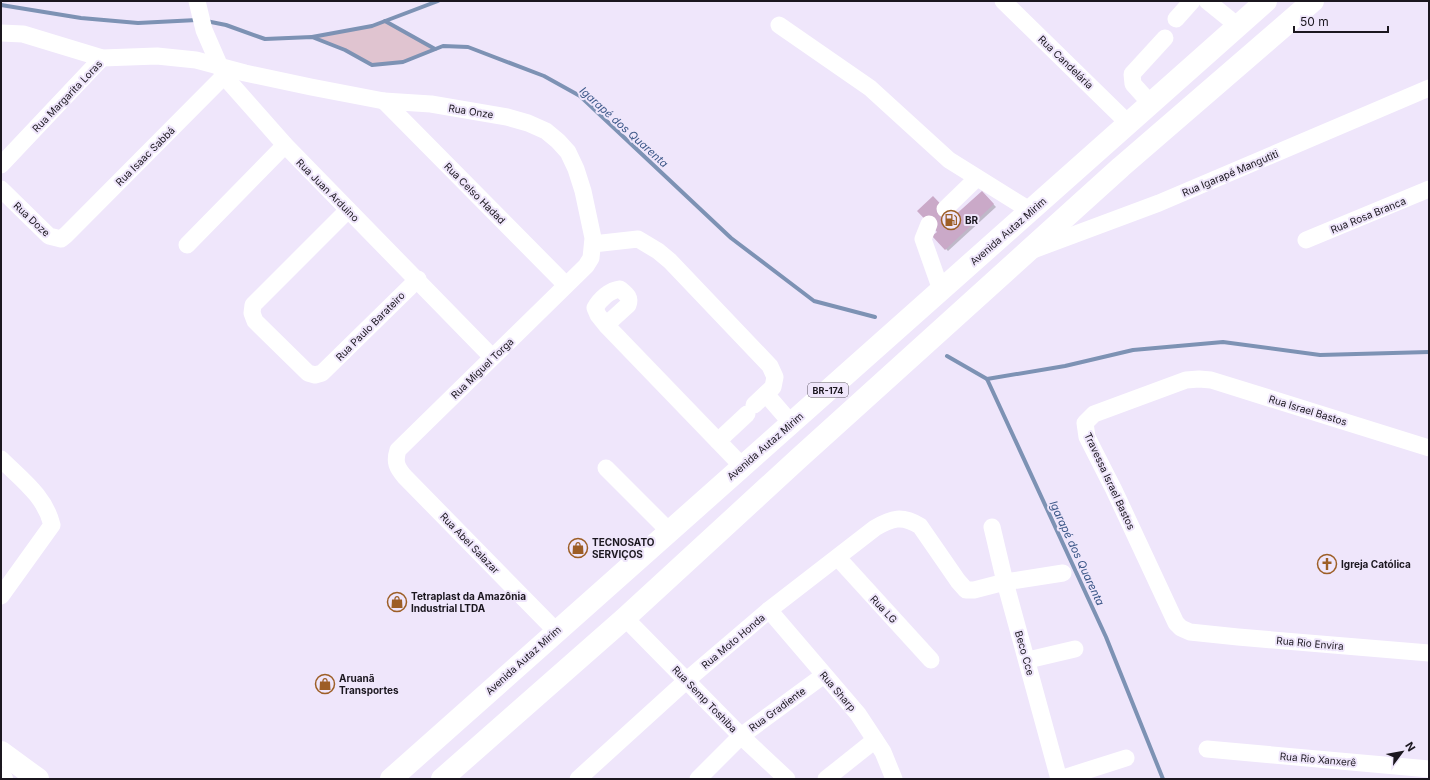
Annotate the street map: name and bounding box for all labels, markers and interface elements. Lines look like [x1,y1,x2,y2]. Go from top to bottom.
scale bar [1294,8,1388,34]
text: 50 m [1300,14,1329,29]
street label: Rua Candelária [1036,33,1096,91]
street label: Rua Margarita Loras [30,58,104,134]
water label: Igarapé dos Quarenta [577,84,671,171]
street label: Rua Onze [448,102,495,121]
street label: Rua Isaac Sabbá [113,124,177,188]
street label: Rua Igarapé Mangutiti [1180,147,1280,199]
street label: Rua Juan Arduino [294,156,362,224]
street label: Rua Celso Hadad [442,160,508,226]
street label: Rua Rosa Branca [1329,194,1407,236]
street label: Avenida Autaz Mirim [967,195,1049,267]
street label: Rua Doze [11,199,53,239]
fuel station icon: BR [940,209,962,231]
place label: BR [965,214,979,226]
street label: Rua Paulo Barateiro [333,289,407,363]
street label: Rua Miguel Torga [448,335,516,401]
road number: BR-174 [808,383,848,397]
street label: Rua Israel Bastos [1267,392,1349,428]
street label: Avenida Autaz Mirim [724,410,806,482]
street label: Travessa Israel Bastos [1082,431,1138,531]
water label: Igarapé dos Quarenta [1047,498,1108,608]
street label: Rua Abel Salazar [438,510,502,576]
place label: TECNOSATO SERVIÇOS [592,536,655,560]
shop icon: TECNOSATO SERVIÇOS [567,537,589,559]
church icon: Igreja Católica [1316,553,1338,575]
place label: Igreja Católica [1341,558,1411,571]
place label: Tetraplast da Amazônia Industrial LTDA [411,590,526,614]
shop icon: Tetraplast da Amazônia Industrial LTDA [386,591,408,613]
street label: Rua LG [868,593,900,625]
street label: Rua Moto Honda [699,611,767,671]
street label: Avenida Autaz Mirim [483,623,563,697]
street label: Beco Cce [1013,629,1037,677]
street label: Rua Rio Envira [1276,634,1344,652]
street label: Rua Semp Toshiba [670,663,740,735]
street label: Rua Sharp [817,669,859,713]
place label: Aruanã Transportes [339,672,399,696]
shop icon: Aruanã Transportes [314,673,336,695]
street label: Rua Gradiente [746,684,808,734]
north arrow [1382,732,1422,772]
text: N [1402,739,1419,754]
street label: Rua Rio Xanxerê [1279,750,1357,768]

